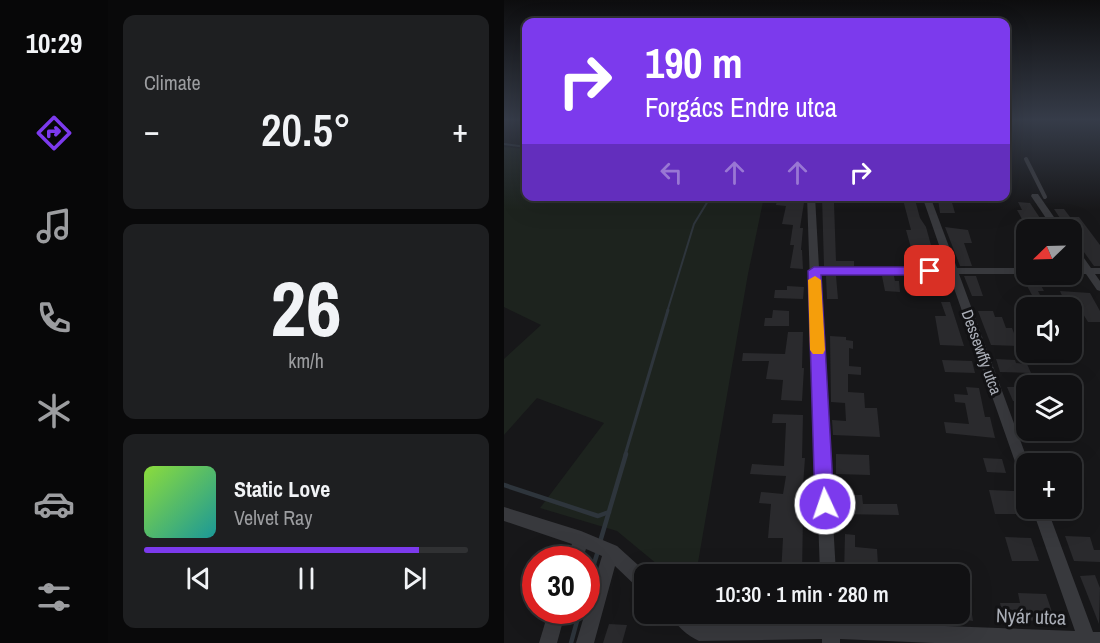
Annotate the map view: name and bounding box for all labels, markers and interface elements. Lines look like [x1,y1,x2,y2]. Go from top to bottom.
text: 10:29 [26,25,82,61]
text: 190 m [645,35,743,91]
icon: right [546,42,624,120]
text: Climate [144,69,201,96]
text: Forgács Endre utca [645,89,837,125]
text: 20.5° [261,99,351,160]
text: − [144,108,160,152]
text: + [452,108,468,152]
icon: directions [33,112,75,154]
icon: left [655,156,688,189]
icon: ahead [718,156,751,189]
icon: ahead [781,156,814,189]
icon: right [844,156,877,189]
icon: music [33,205,75,247]
north arrow [1016,219,1082,285]
map controls [1016,219,1082,519]
pin [904,245,955,296]
icon: arrive [913,254,946,287]
text: 26 [270,255,342,360]
icon: phone [33,297,75,339]
button: sound [1016,297,1082,363]
street label: Dessewffy utca [956,307,1008,398]
text: km/h [288,347,324,374]
button: layers [1016,375,1082,441]
icon: climate [33,390,75,432]
button: + [1016,453,1082,519]
position arrow [793,472,857,536]
text: Static Love [234,474,330,504]
icon: car [33,483,75,525]
text: Velvet Ray [234,504,312,531]
speed limit sign: 30 [522,546,600,624]
icon: previous [182,562,215,595]
icon: pause [290,562,323,595]
icon: next [398,562,431,595]
icon: filters [33,576,75,618]
text: 10:30 · 1 min · 280 m [715,579,889,609]
street label: Nyár utca [995,601,1067,631]

